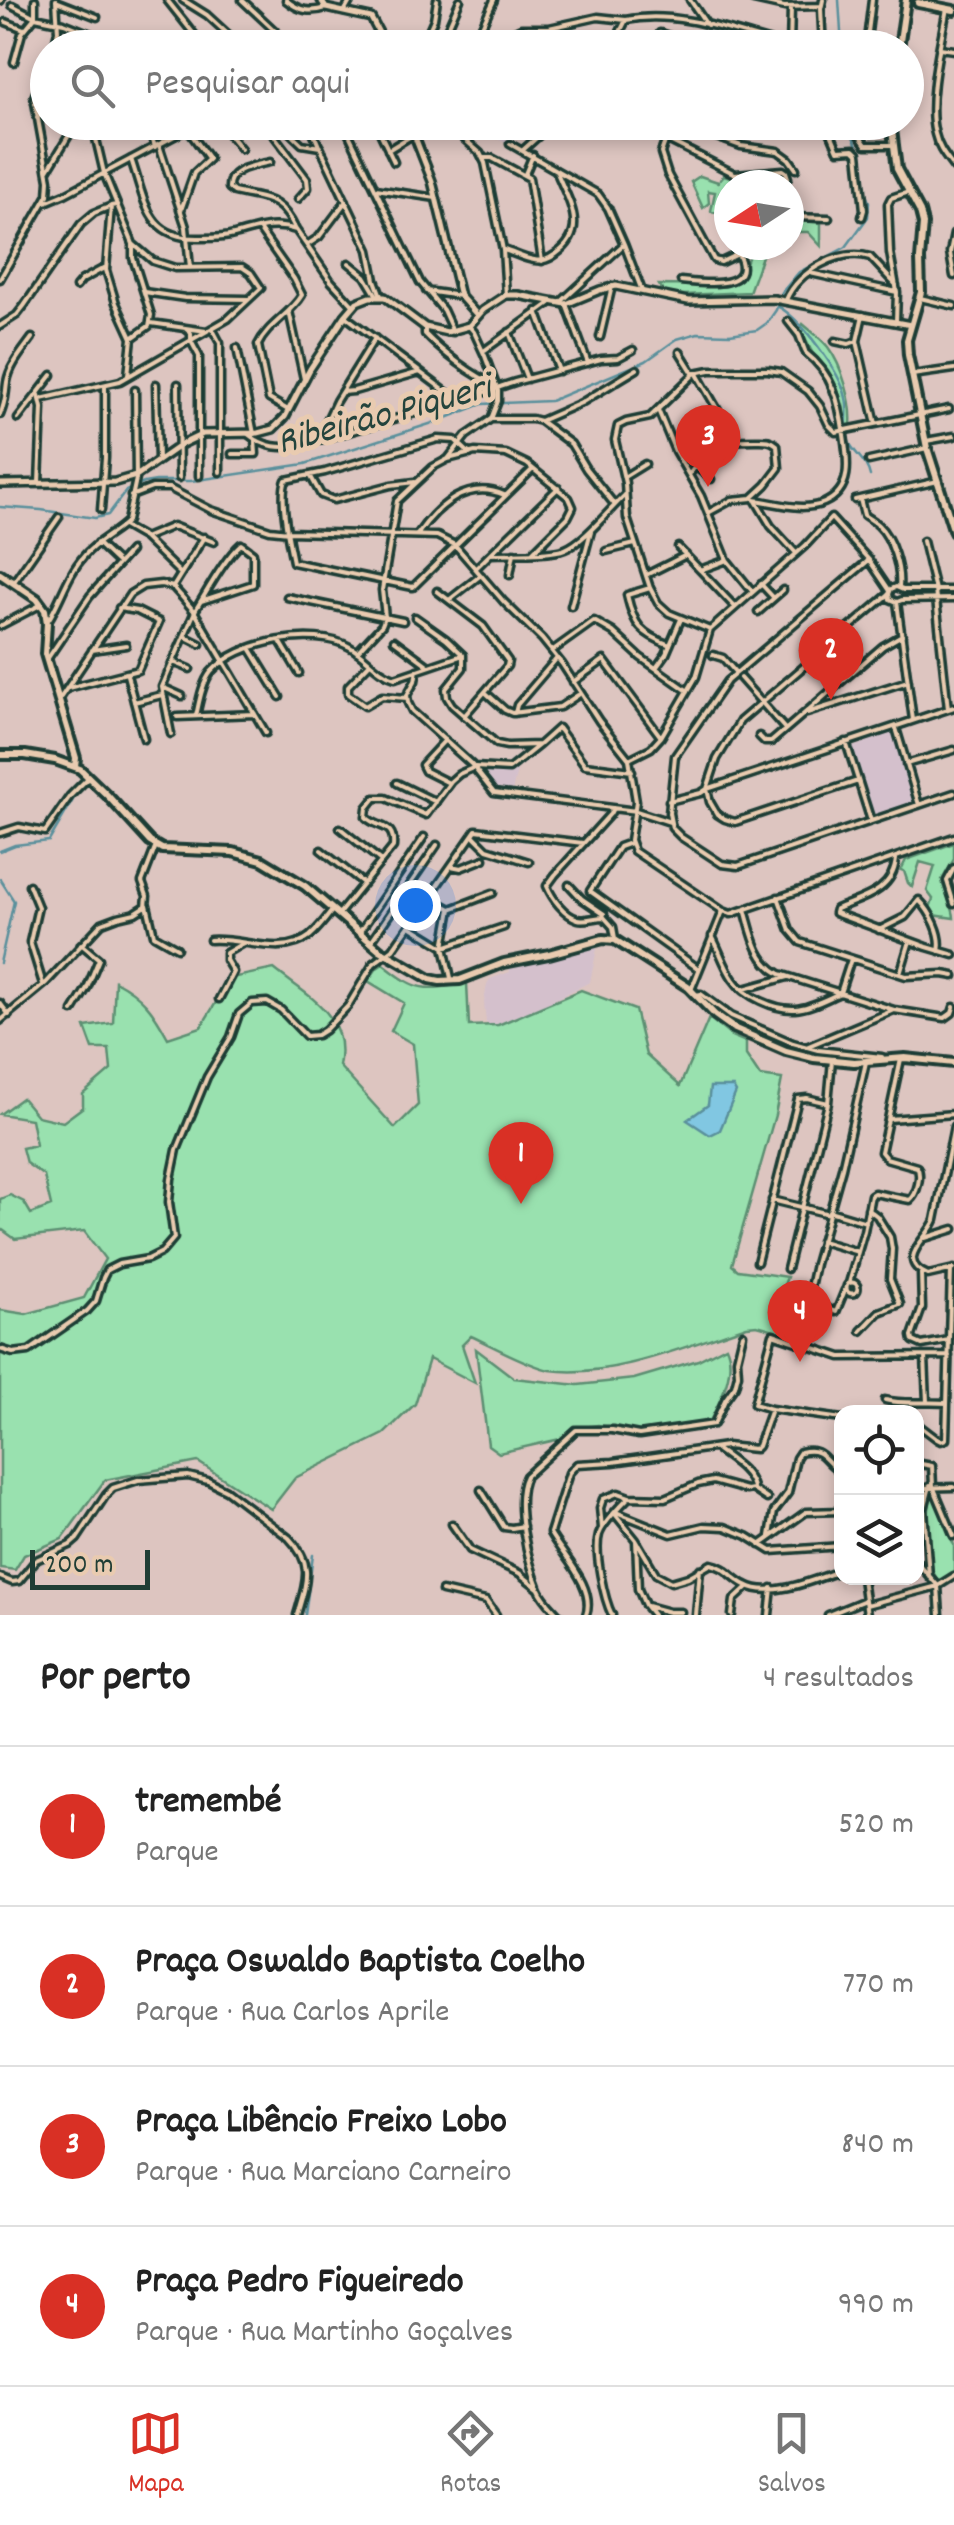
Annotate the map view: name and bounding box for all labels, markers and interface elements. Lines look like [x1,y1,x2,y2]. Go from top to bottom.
search box [30,30,924,140]
icon: search [65,58,120,113]
text: Pesquisar aqui [145,58,350,113]
north arrow [714,170,804,260]
water label: Ribeirão Piqueri [271,361,503,472]
pin: 3 [676,404,740,487]
pin: 2 [798,618,864,700]
your location [390,880,441,931]
pin: 1 [488,1122,554,1204]
pin: 4 [768,1280,832,1362]
map controls [834,1405,924,1585]
button: locate [834,1405,924,1495]
button: layers [834,1495,924,1585]
scale bar [30,1545,150,1590]
text: 200 m [45,1547,113,1587]
text: Por perto [40,1650,191,1710]
text: 4 resultados [763,1657,914,1703]
text: tremembé [135,1776,282,1831]
text: 1 [69,1803,76,1849]
text: 520 m [838,1803,914,1849]
text: Parque [135,1831,219,1877]
text: Praça Oswaldo Baptista Coelho [135,1936,585,1991]
text: 2 [66,1963,79,2009]
text: 770 m [843,1963,914,2009]
text: Parque · Rua Carlos Aprile [135,1991,449,2037]
text: Praça Libêncio Freixo Lobo [135,2096,507,2151]
text: 3 [65,2123,80,2169]
text: 840 m [841,2123,914,2169]
text: Parque · Rua Marciano Carneiro [135,2151,511,2197]
text: Praça Pedro Figueiredo [135,2256,464,2311]
text: 4 [66,2283,79,2329]
text: 990 m [838,2283,914,2329]
text: Parque · Rua Martinho Goçalves [135,2311,513,2357]
tab: Mapa [128,2406,184,2506]
tab: Rotas [440,2406,501,2506]
tab: Salvos [758,2406,826,2506]

